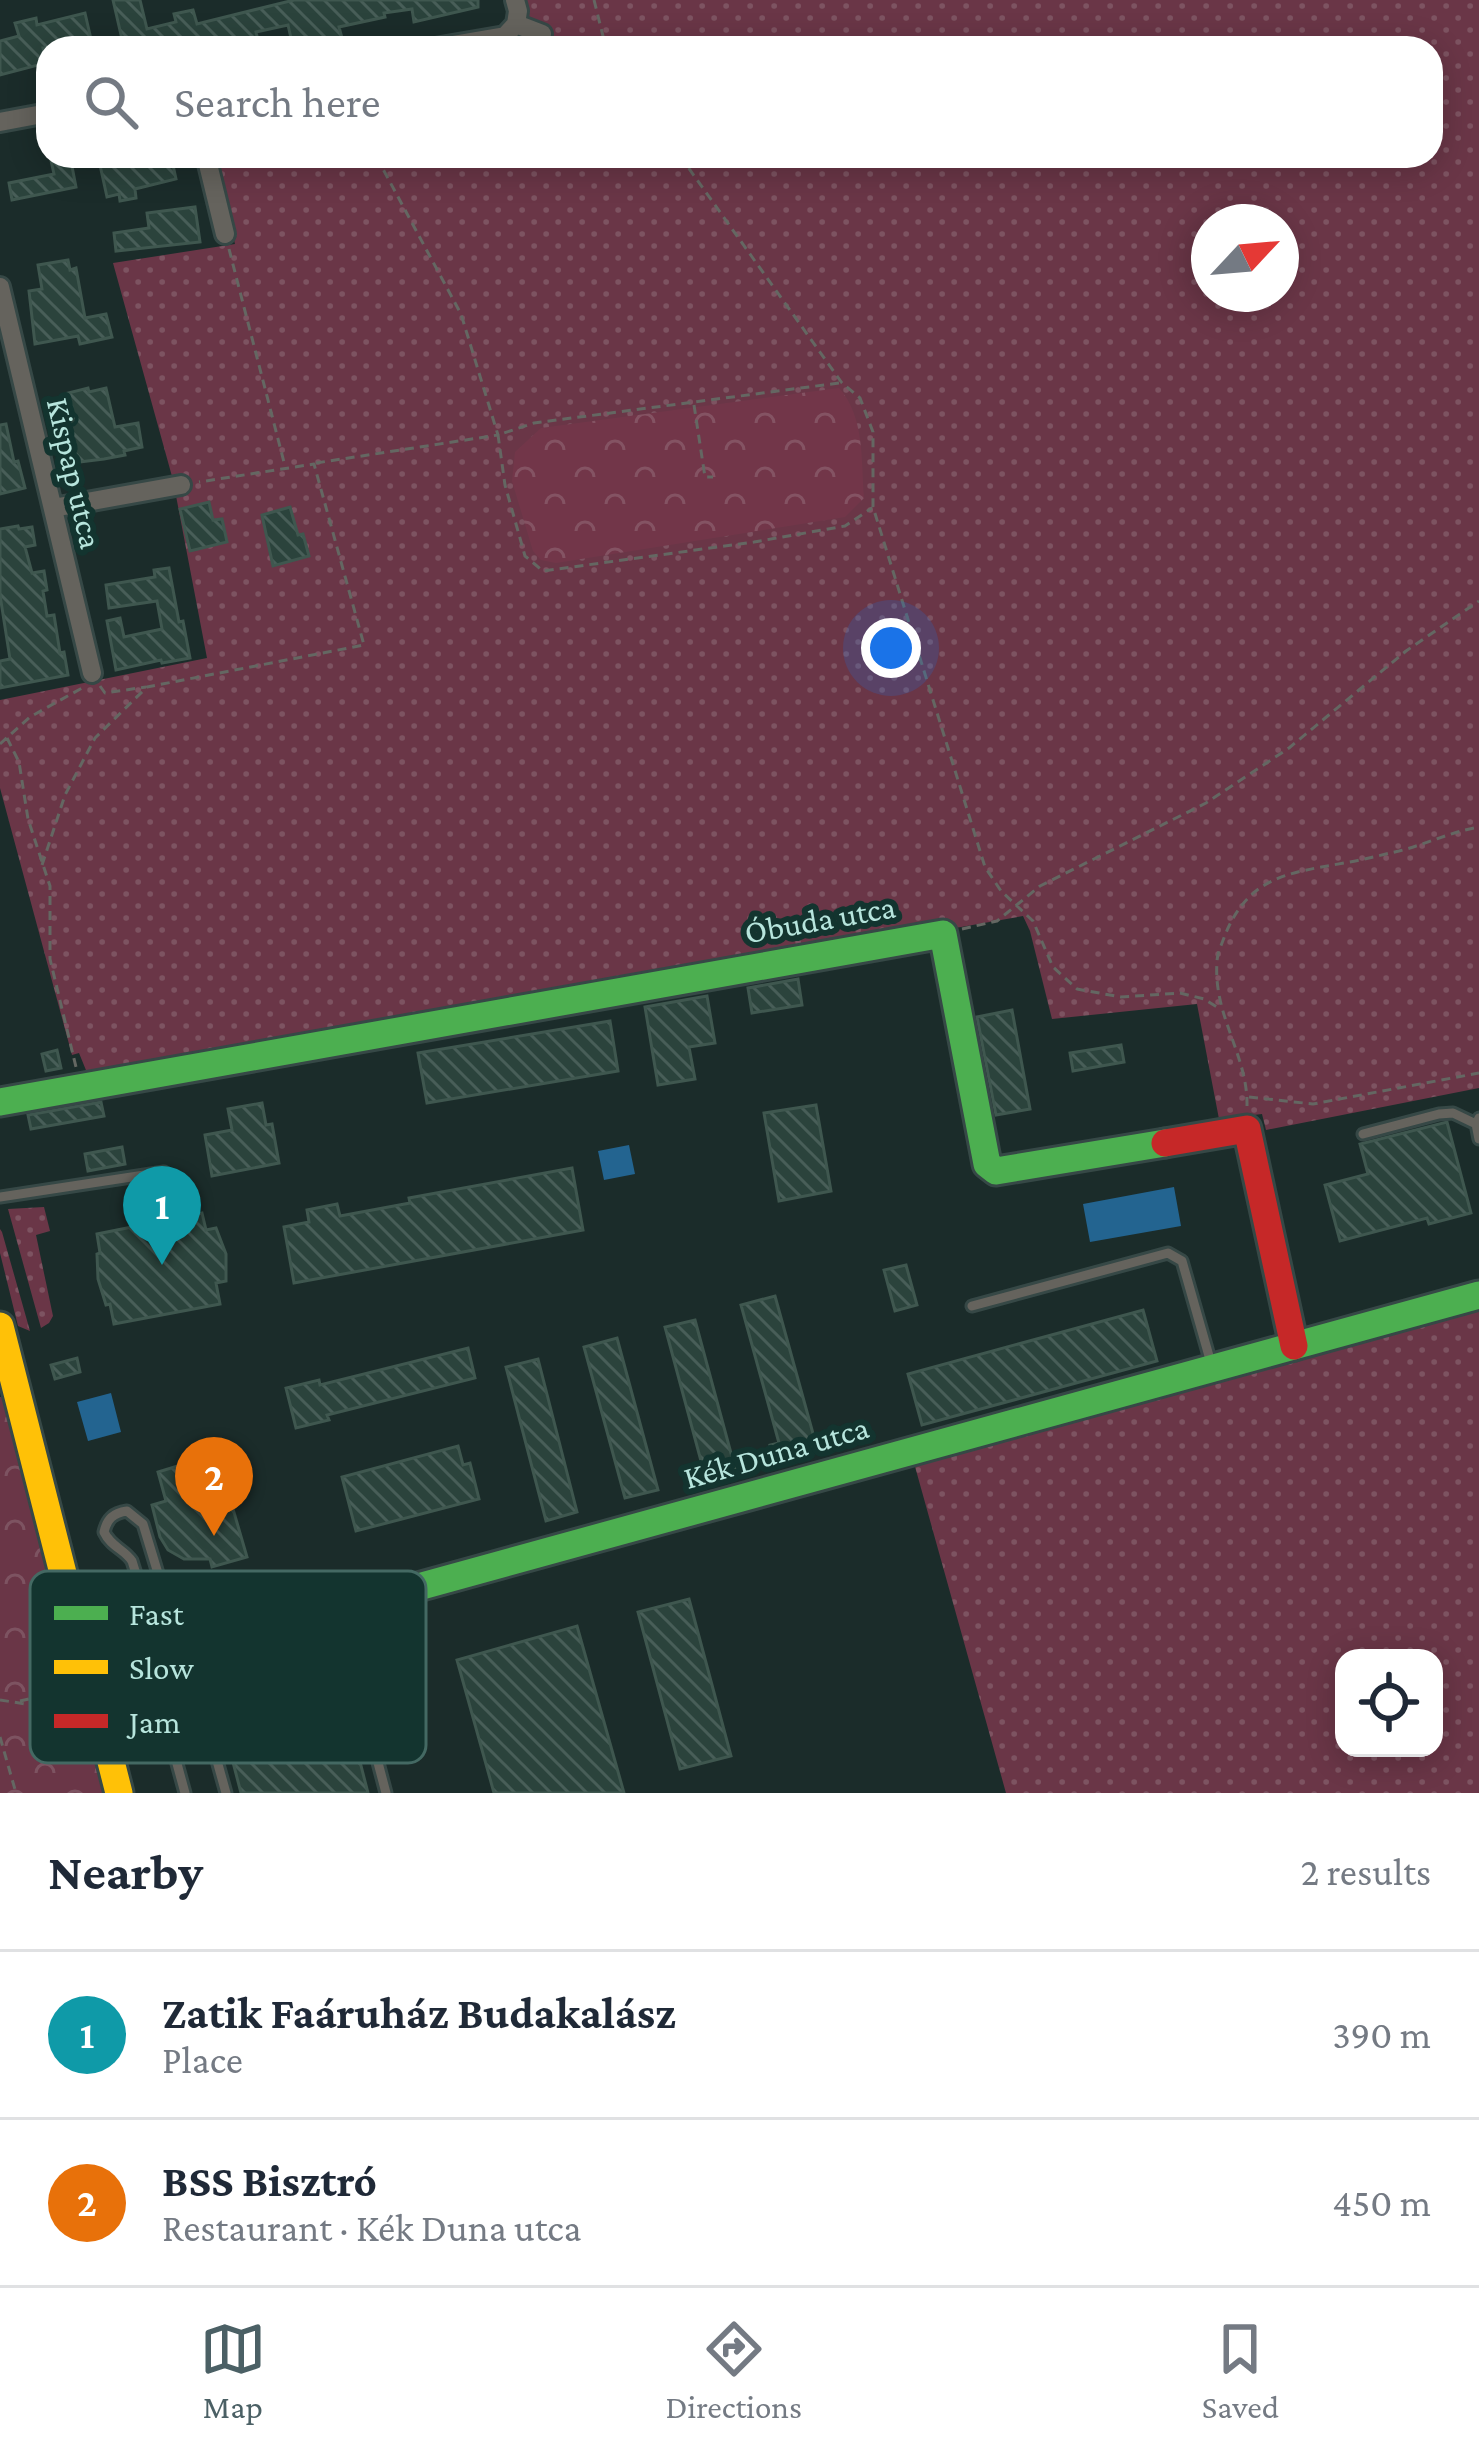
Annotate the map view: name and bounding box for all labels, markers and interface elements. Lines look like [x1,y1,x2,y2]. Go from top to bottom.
search box [36,36,1443,168]
icon: search [78,69,144,135]
text: Search here [174,77,381,127]
north arrow [1191,204,1299,312]
street label: Kispap utca [40,394,110,552]
your location [861,618,921,678]
street label: Óbuda utca [742,888,898,950]
pin: 1 [123,1166,201,1265]
street label: Kék Duna utca [679,1408,873,1496]
pin: 2 [175,1437,253,1536]
legend [30,1571,426,1763]
text: Fast [129,1595,185,1632]
text: Slow [129,1649,194,1686]
map controls [1335,1649,1443,1757]
button: locate [1335,1649,1443,1757]
text: Jam [126,1703,181,1740]
text: Nearby [48,1843,203,1900]
text: 2 results [1301,1850,1431,1893]
text: Zatik Faáruház Budakalász [162,1988,676,2038]
text: 1 [80,2013,94,2056]
text: 390 m [1332,2013,1431,2056]
text: Place [162,2038,243,2081]
text: BSS Bisztró [162,2156,377,2206]
text: 2 [77,2181,97,2224]
text: 450 m [1332,2181,1431,2224]
text: Restaurant · Kék Duna utca [162,2206,582,2249]
tab: Map [200,2316,266,2425]
tab: Directions [666,2316,802,2425]
tab: Saved [1202,2316,1279,2425]

